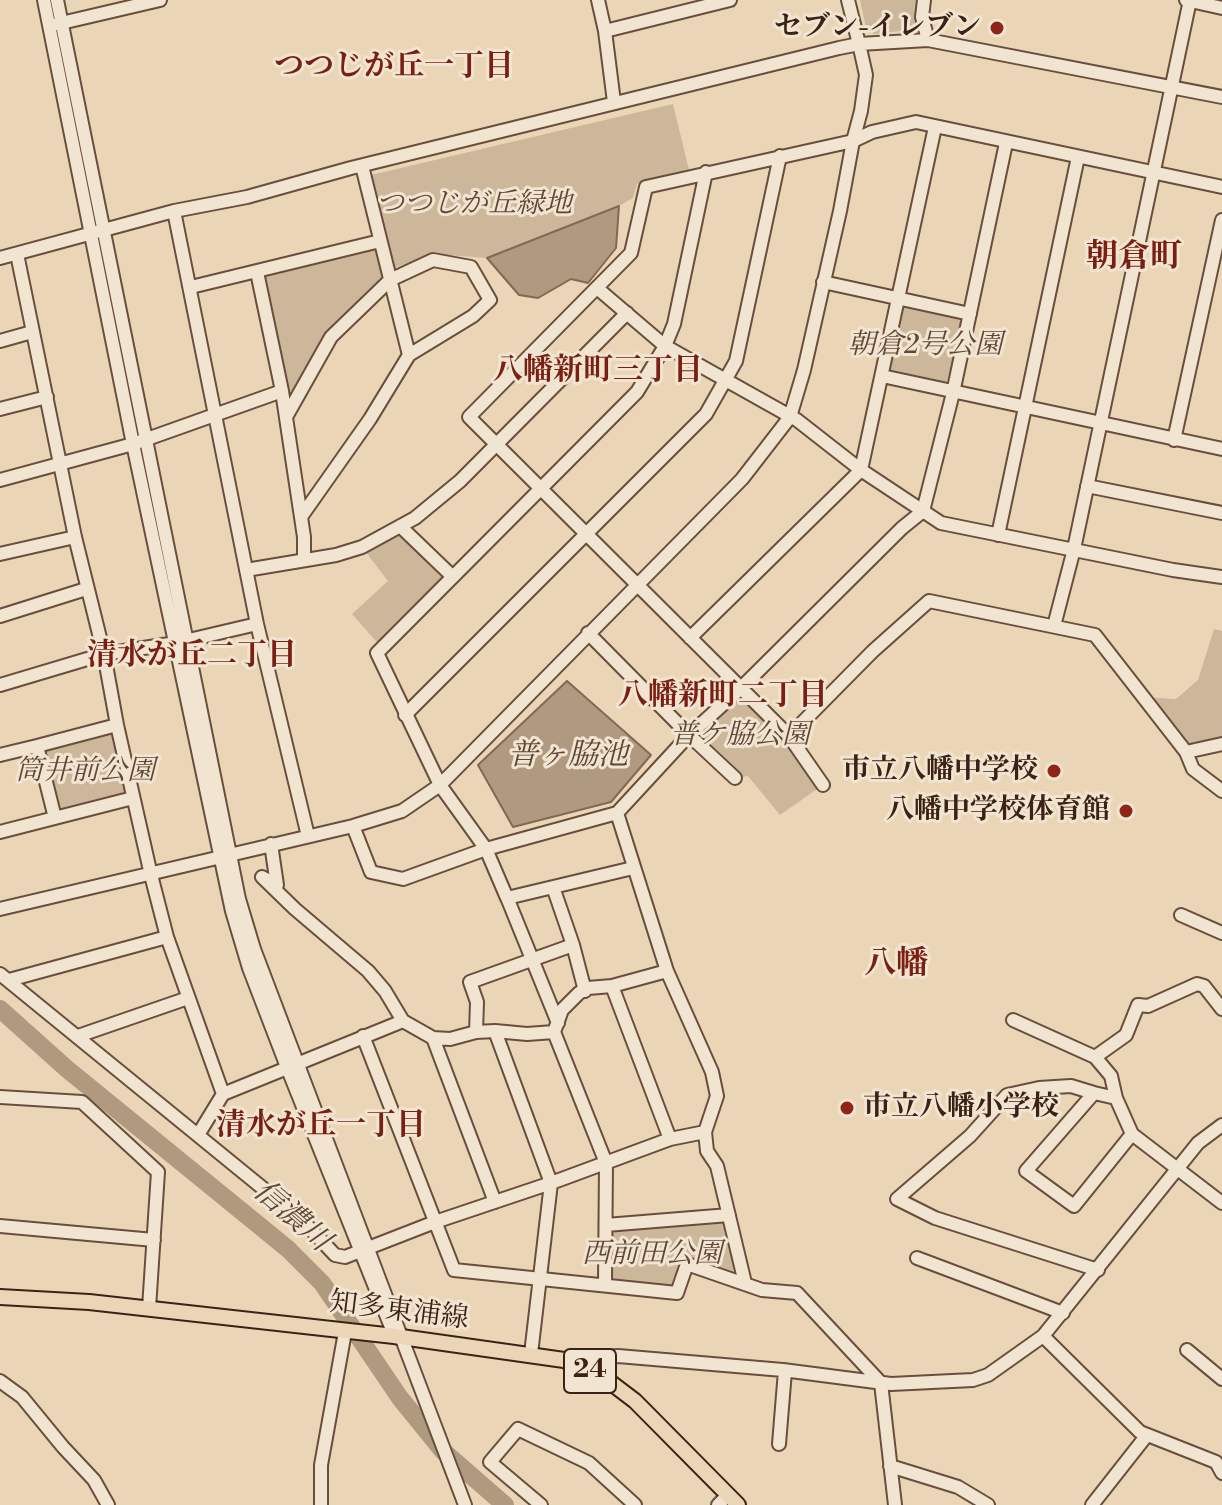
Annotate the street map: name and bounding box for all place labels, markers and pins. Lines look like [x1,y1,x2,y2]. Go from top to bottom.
place label: セブン-イレブン [774,11,981,45]
marker: セブン-イレブン [988,19,1006,37]
place label: 市立八幡中学校 [842,754,1038,788]
marker: 市立八幡中学校 [1045,762,1063,780]
place label: 八幡中学校体育館 [886,794,1110,828]
marker: 八幡中学校体育館 [1117,802,1135,820]
place label: 市立八幡小学校 [863,1091,1059,1125]
marker: 市立八幡小学校 [838,1099,856,1117]

